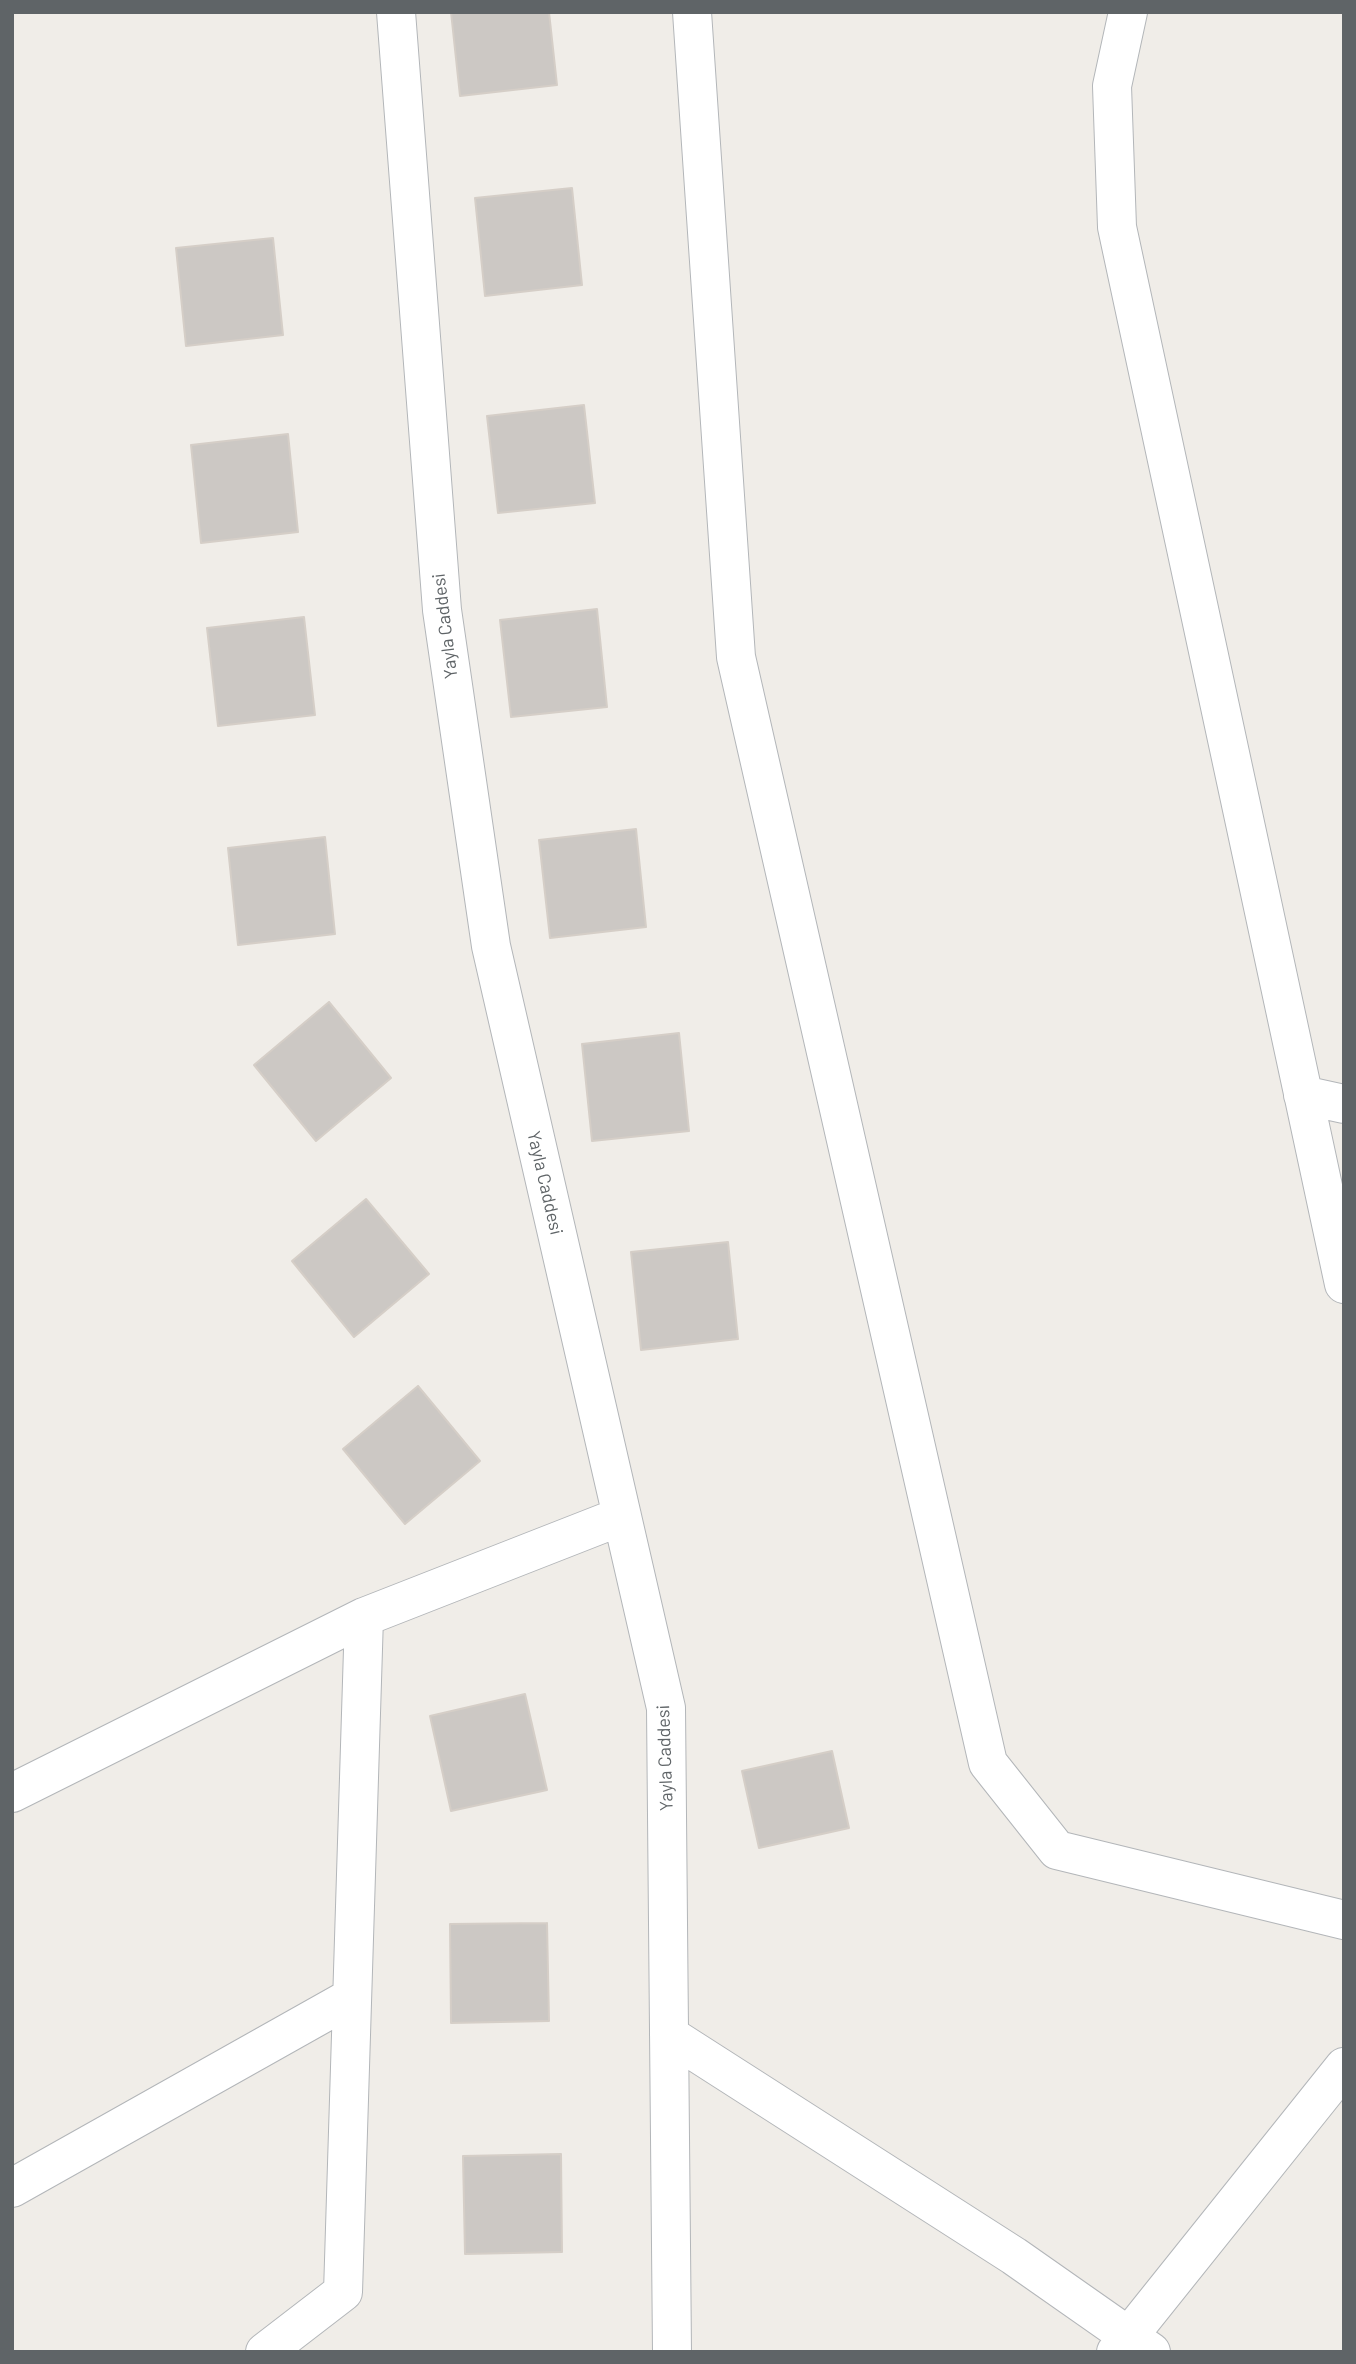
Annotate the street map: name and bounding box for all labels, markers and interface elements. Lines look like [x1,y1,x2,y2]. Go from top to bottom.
street label: Yayla Caddesi [428,572,462,680]
street label: Yayla Caddesi [523,1129,567,1237]
street label: Yayla Caddesi [652,1705,678,1811]

